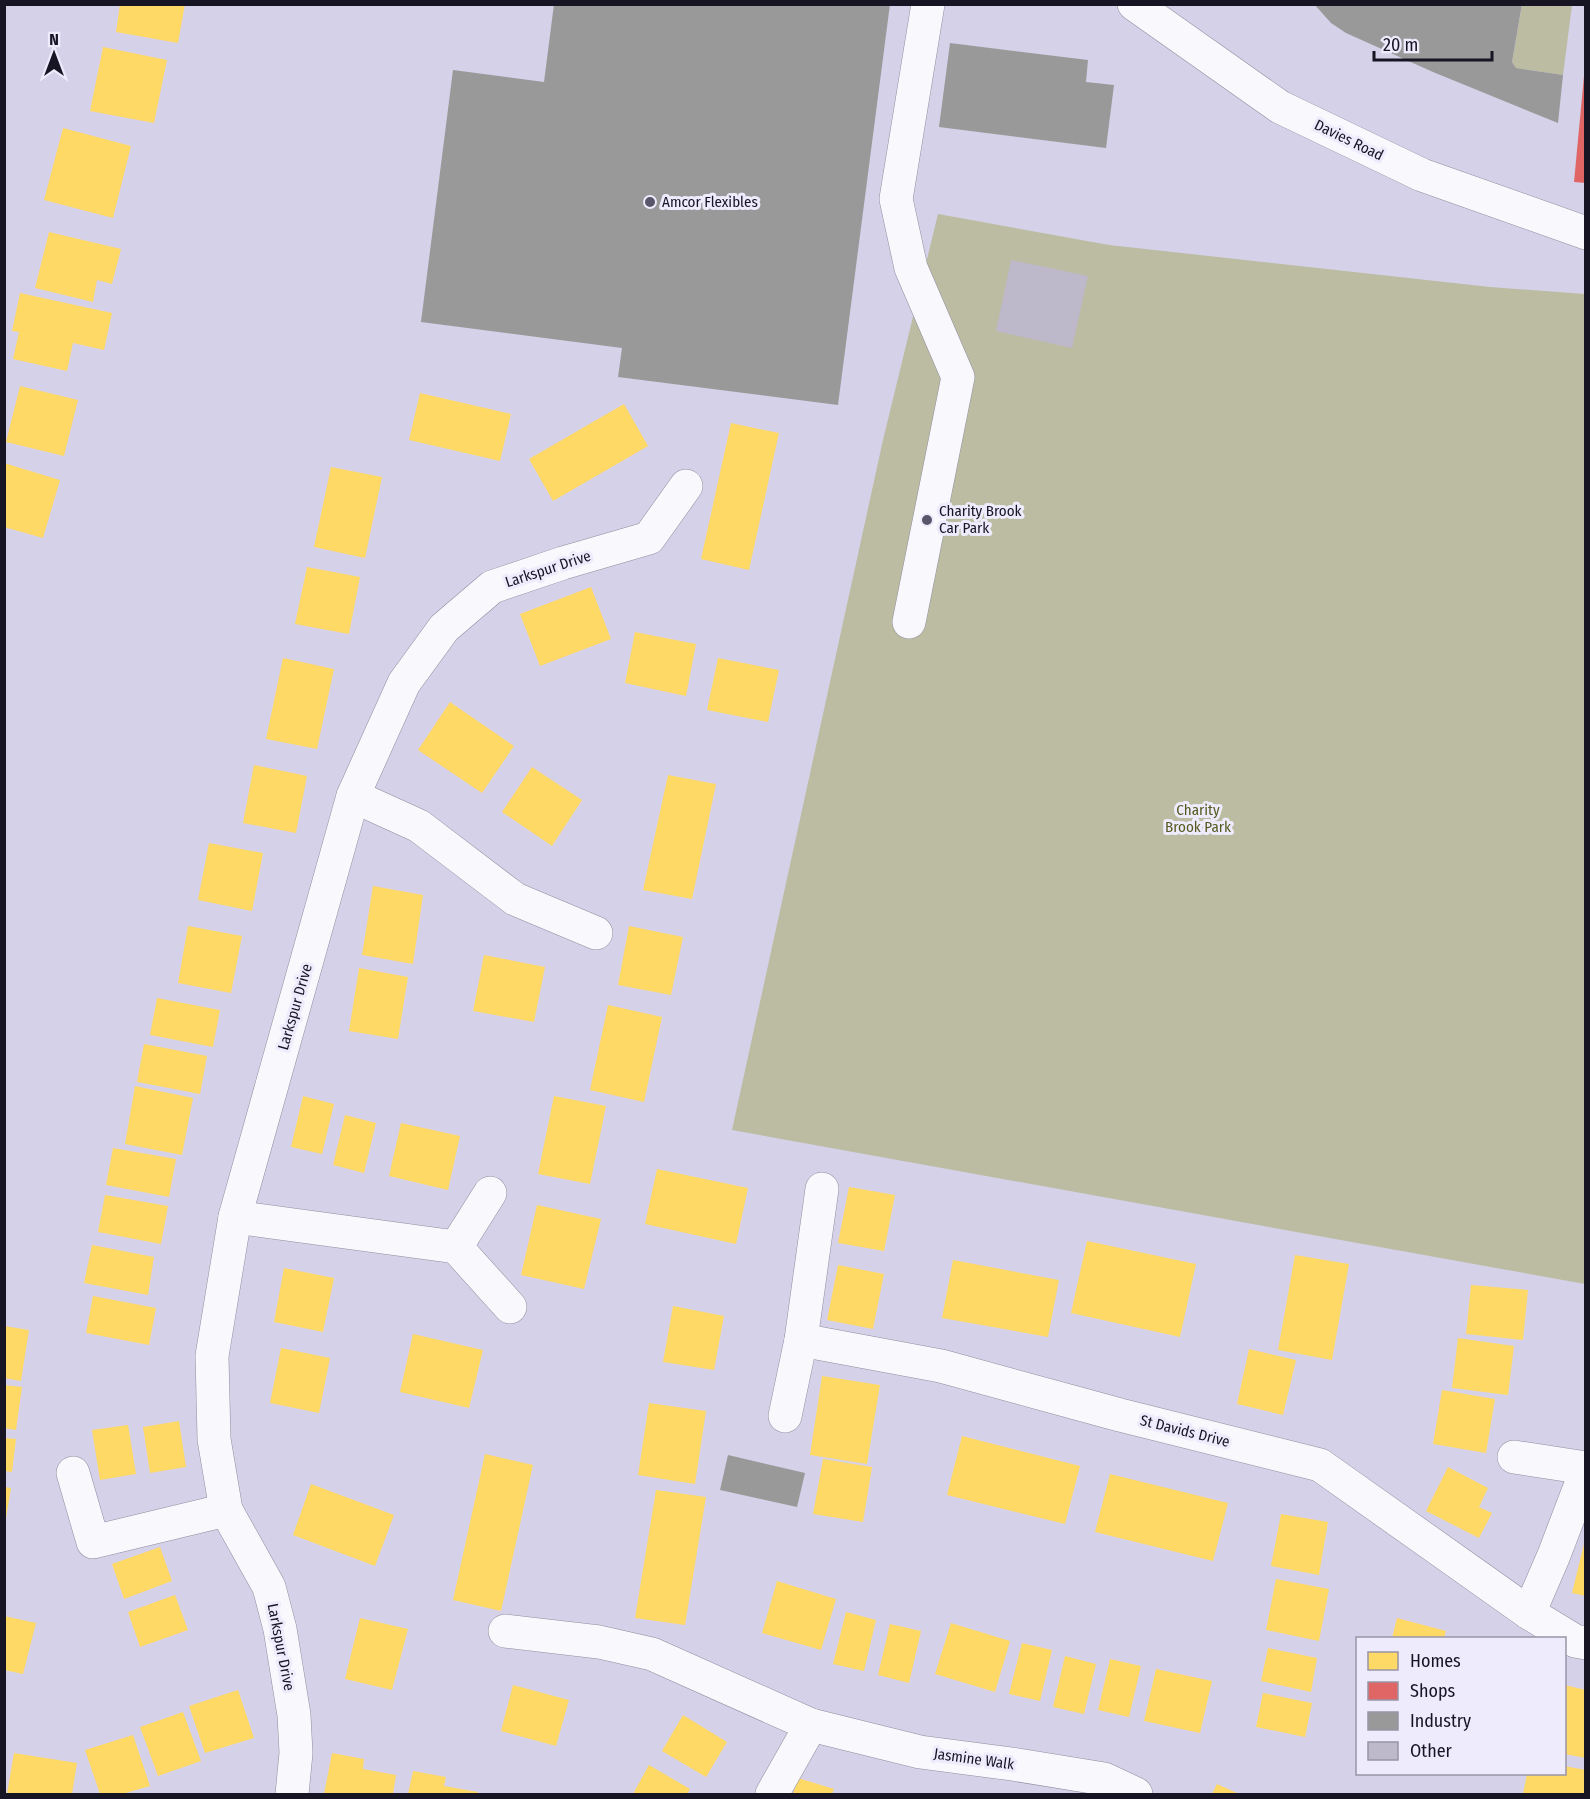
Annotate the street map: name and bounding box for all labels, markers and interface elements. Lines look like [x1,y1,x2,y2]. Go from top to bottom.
north arrow [24,24,84,84]
scale bar [1374,24,1492,62]
text: N [49,30,59,49]
text: 20 m [1383,34,1418,56]
street label: Davies Road [1312,116,1386,164]
place label: Amcor Flexibles [662,193,758,211]
marker: Amcor Flexibles [643,195,657,209]
place label: Charity Brook Car Park [939,502,1022,537]
marker: Charity Brook Car Park [920,513,934,527]
street label: Larkspur Drive [503,547,593,591]
park label: Charity Brook Park [1165,801,1231,836]
street label: Larkspur Drive [274,962,316,1052]
street label: St Davids Drive [1138,1411,1232,1451]
street label: Larkspur Drive [264,1602,298,1692]
legend [1356,1637,1566,1775]
text: Homes [1410,1650,1461,1672]
text: Shops [1410,1680,1455,1702]
text: Industry [1410,1710,1471,1732]
text: Other [1410,1740,1453,1762]
street label: Jasmine Walk [933,1744,1015,1774]

